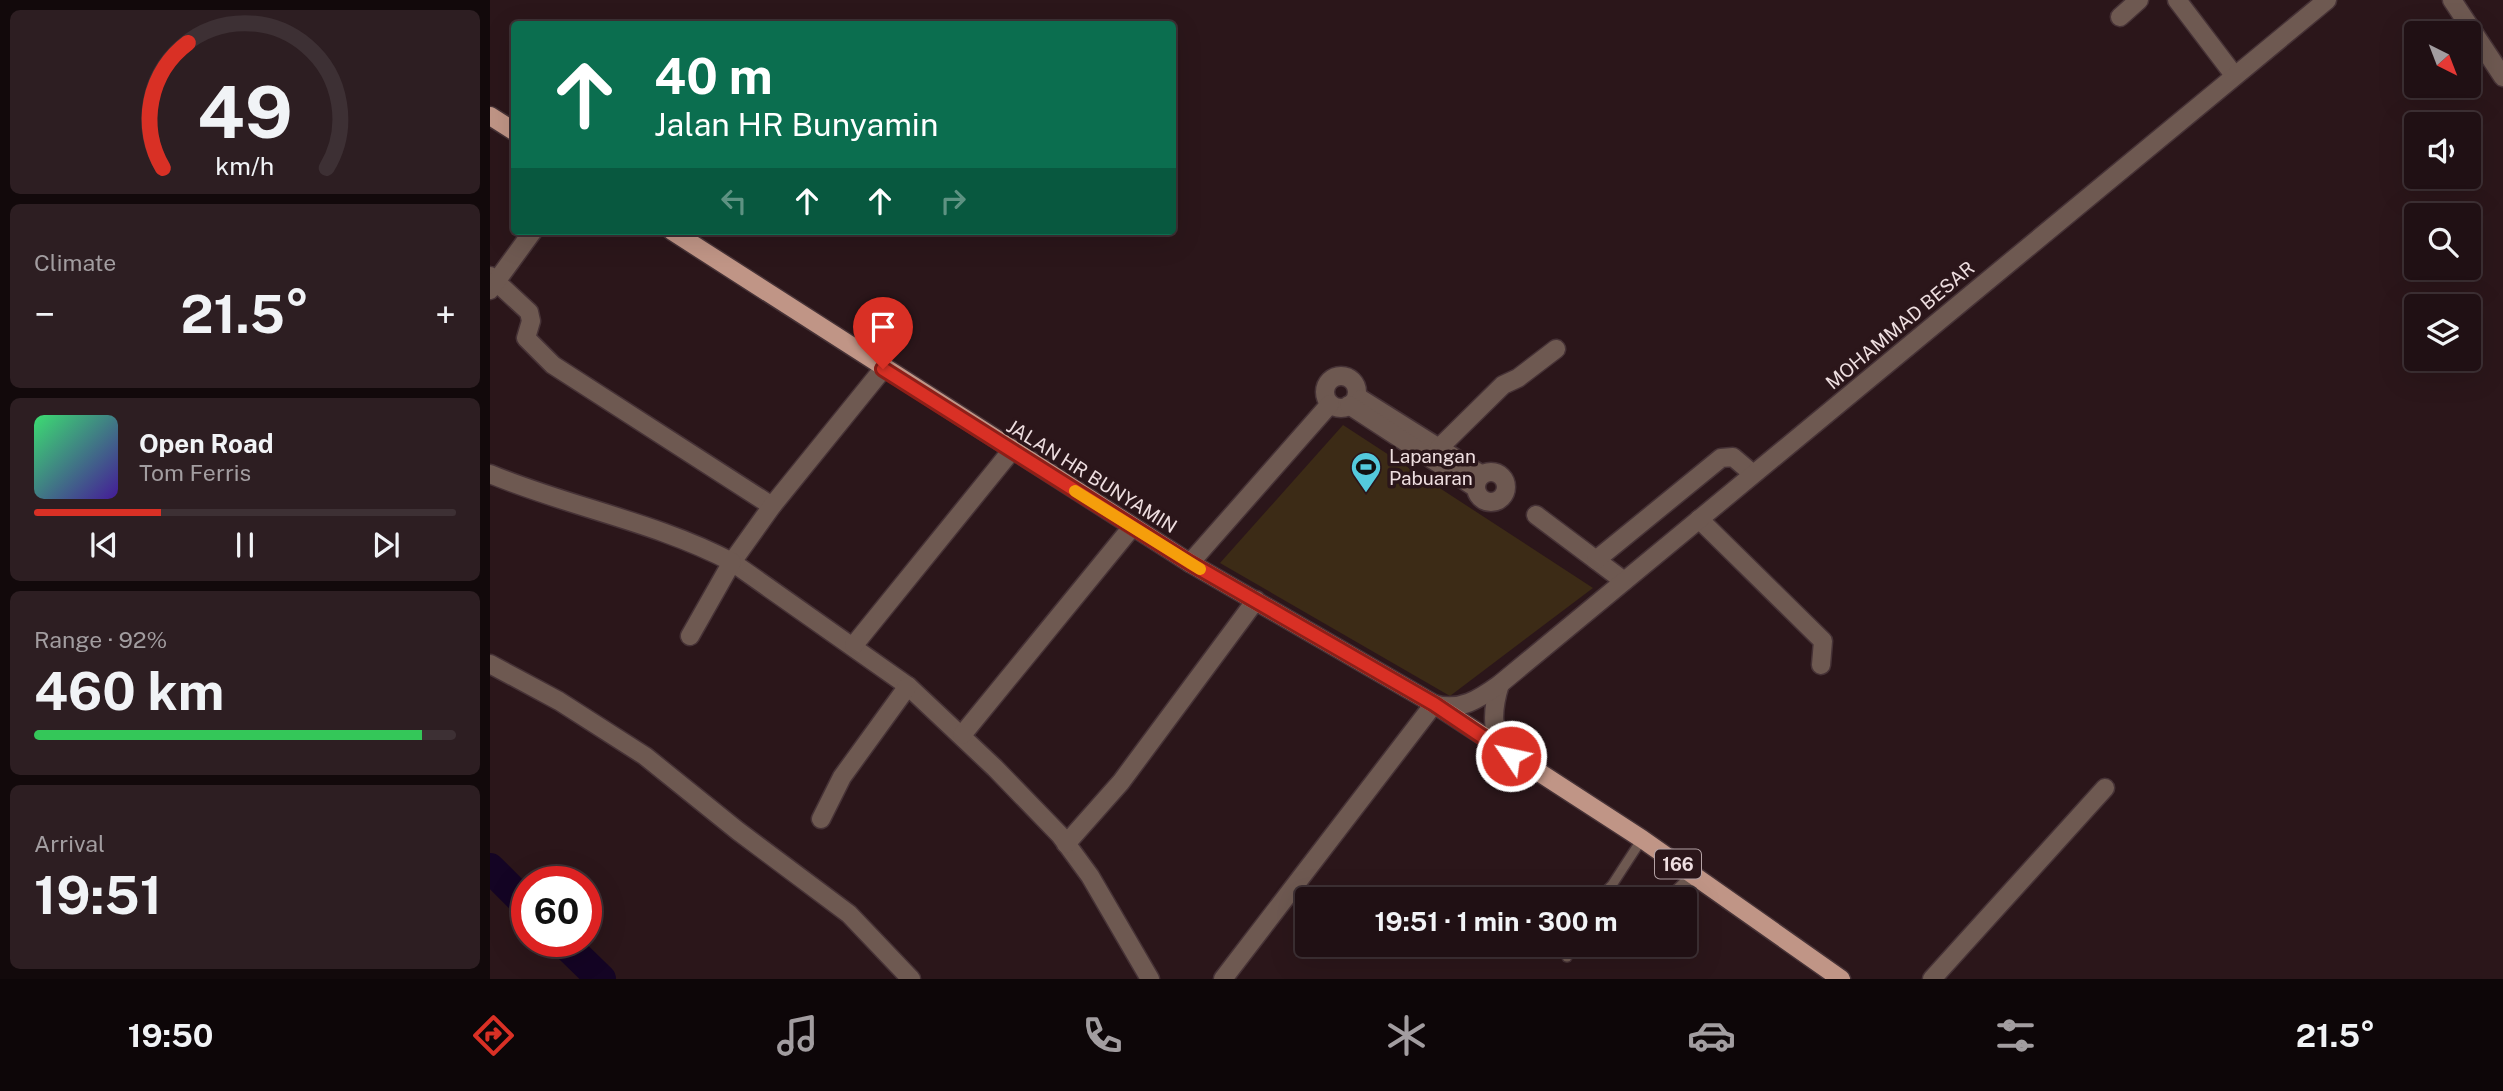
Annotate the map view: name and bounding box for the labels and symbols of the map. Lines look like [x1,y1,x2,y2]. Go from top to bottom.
north arrow [2404,21,2482,98]
street label: MOHAMMAD BESAR [1821,256,1979,394]
pin [853,297,913,369]
street label: JALAN HR BUNYAMIN [1003,415,1181,537]
place label: Lapangan Pabuaran [1389,445,1476,489]
sports icon: Lapangan Pabuaran [1349,450,1383,494]
position arrow [1474,719,1548,793]
road number: 166 [1655,850,1701,878]
speed limit sign: 60 [511,866,602,957]

